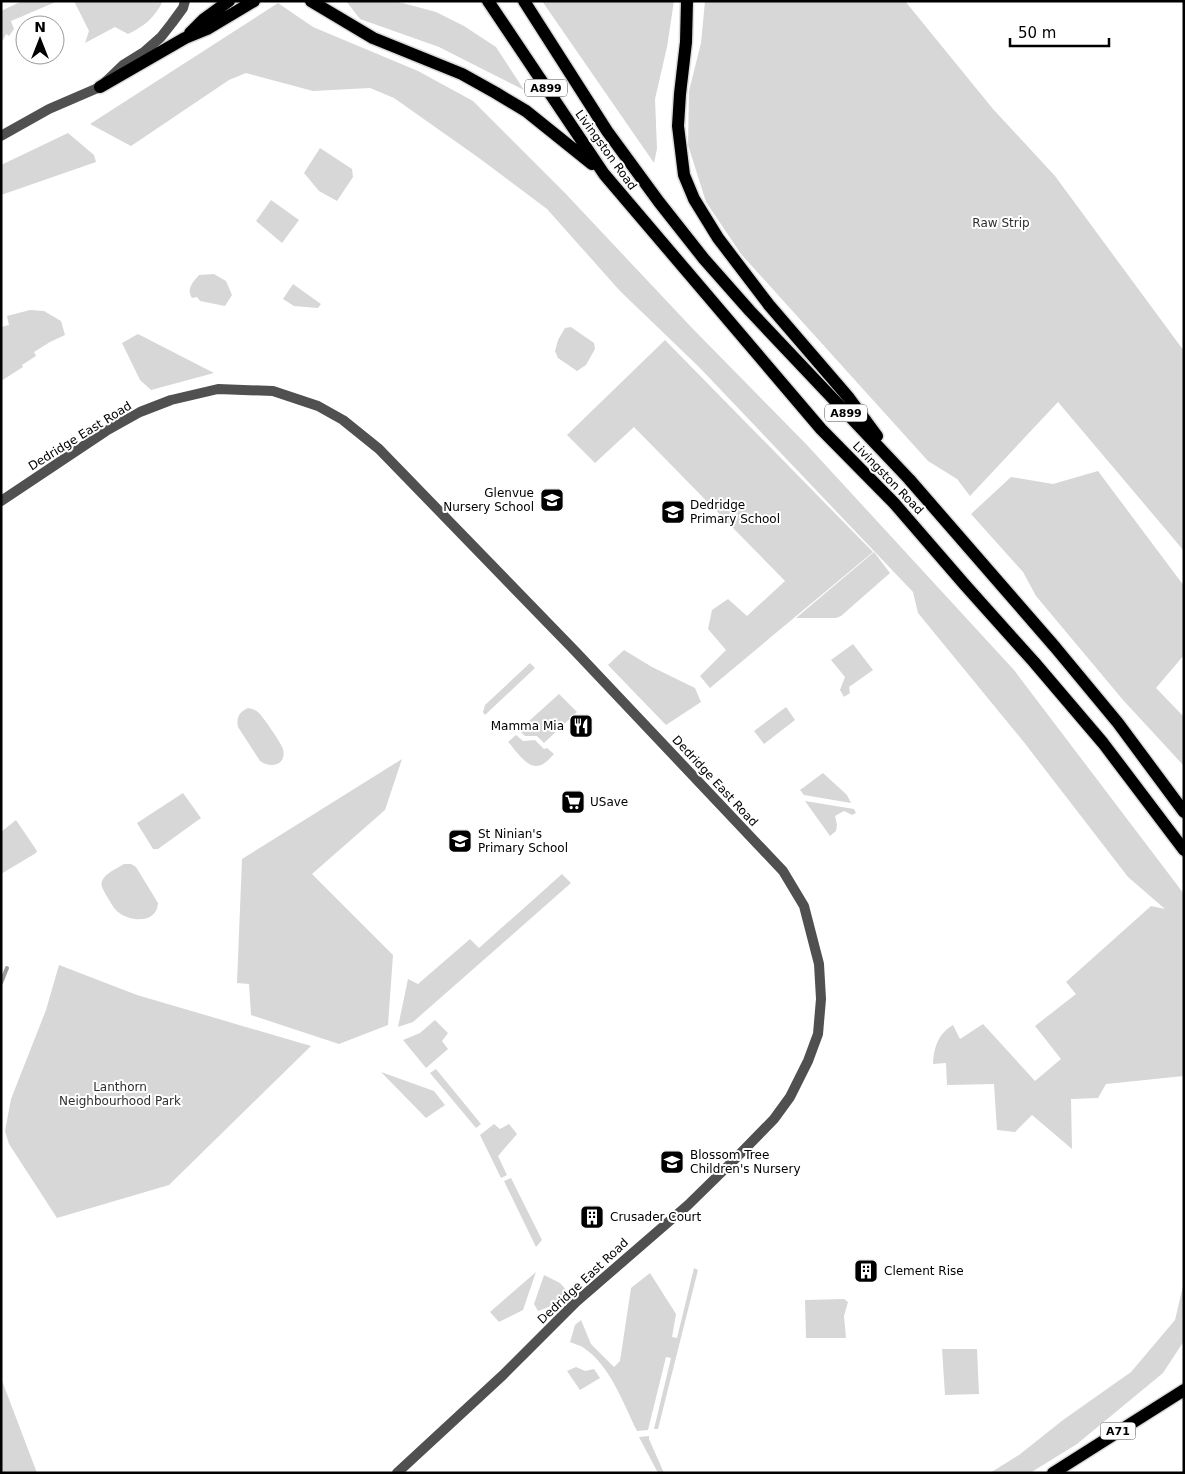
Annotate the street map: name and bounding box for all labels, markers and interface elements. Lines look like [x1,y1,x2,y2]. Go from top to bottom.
north arrow [15,15,65,65]
scale bar [1010,15,1109,47]
text: N [34,19,46,35]
text: 50 m [1018,24,1056,42]
road number: A899 [525,80,567,96]
street label: Livingston Road [572,107,640,193]
park label: Raw Strip [972,216,1030,230]
street label: Dedridge East Road [26,399,134,473]
road number: A899 [825,404,867,422]
street label: Livingston Road [850,439,926,517]
place label: Glenvue Nursery School [443,486,534,514]
school or university icon: Glenvue Nursery School [539,487,565,513]
place label: Dedridge Primary School [690,498,780,526]
school or university icon: Dedridge Primary School [660,499,686,525]
restaurant icon: Mamma Mia [568,713,594,739]
place label: Mamma Mia [491,719,564,733]
street label: Dedridge East Road [669,733,761,829]
supermarket icon: USave [560,789,586,815]
place label: USave [590,795,628,809]
place label: St Ninian's Primary School [478,827,568,855]
school or university icon: St Ninian's Primary School [447,828,473,854]
park label: Lanthorn Neighbourhood Park [59,1080,181,1108]
place label: Blossom Tree Children's Nursery [690,1148,800,1176]
school or university icon: Blossom Tree Children's Nursery [659,1149,685,1175]
building icon: Crusader Court [579,1204,605,1230]
place label: Crusader Court [610,1210,702,1224]
street label: Dedridge East Road [535,1235,631,1327]
building icon: Clement Rise [853,1258,879,1284]
place label: Clement Rise [884,1264,964,1278]
road number: A71 [1100,1422,1136,1440]

